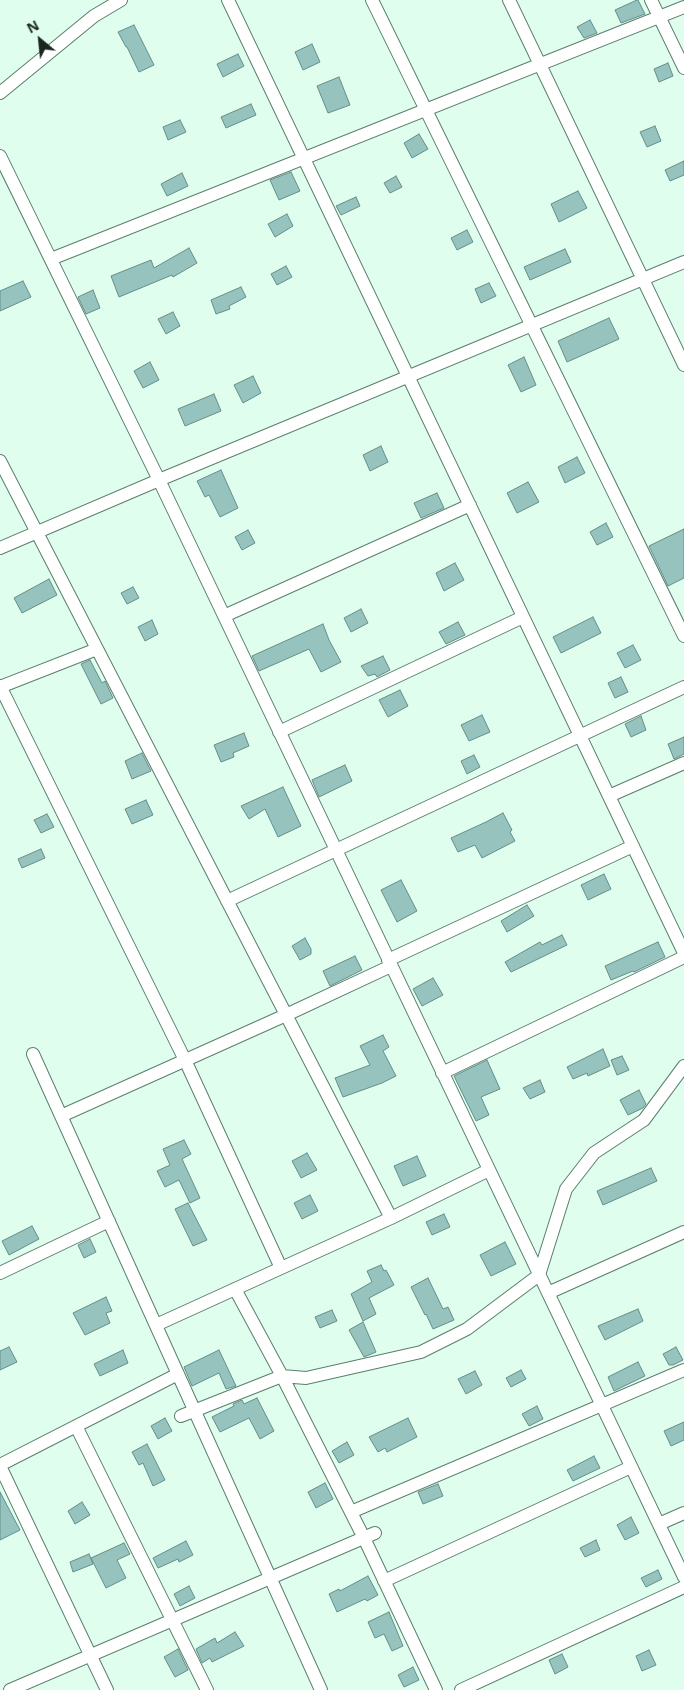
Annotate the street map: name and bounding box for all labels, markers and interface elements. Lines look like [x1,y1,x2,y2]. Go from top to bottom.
north arrow [15,15,65,65]
text: N [23,15,42,37]

